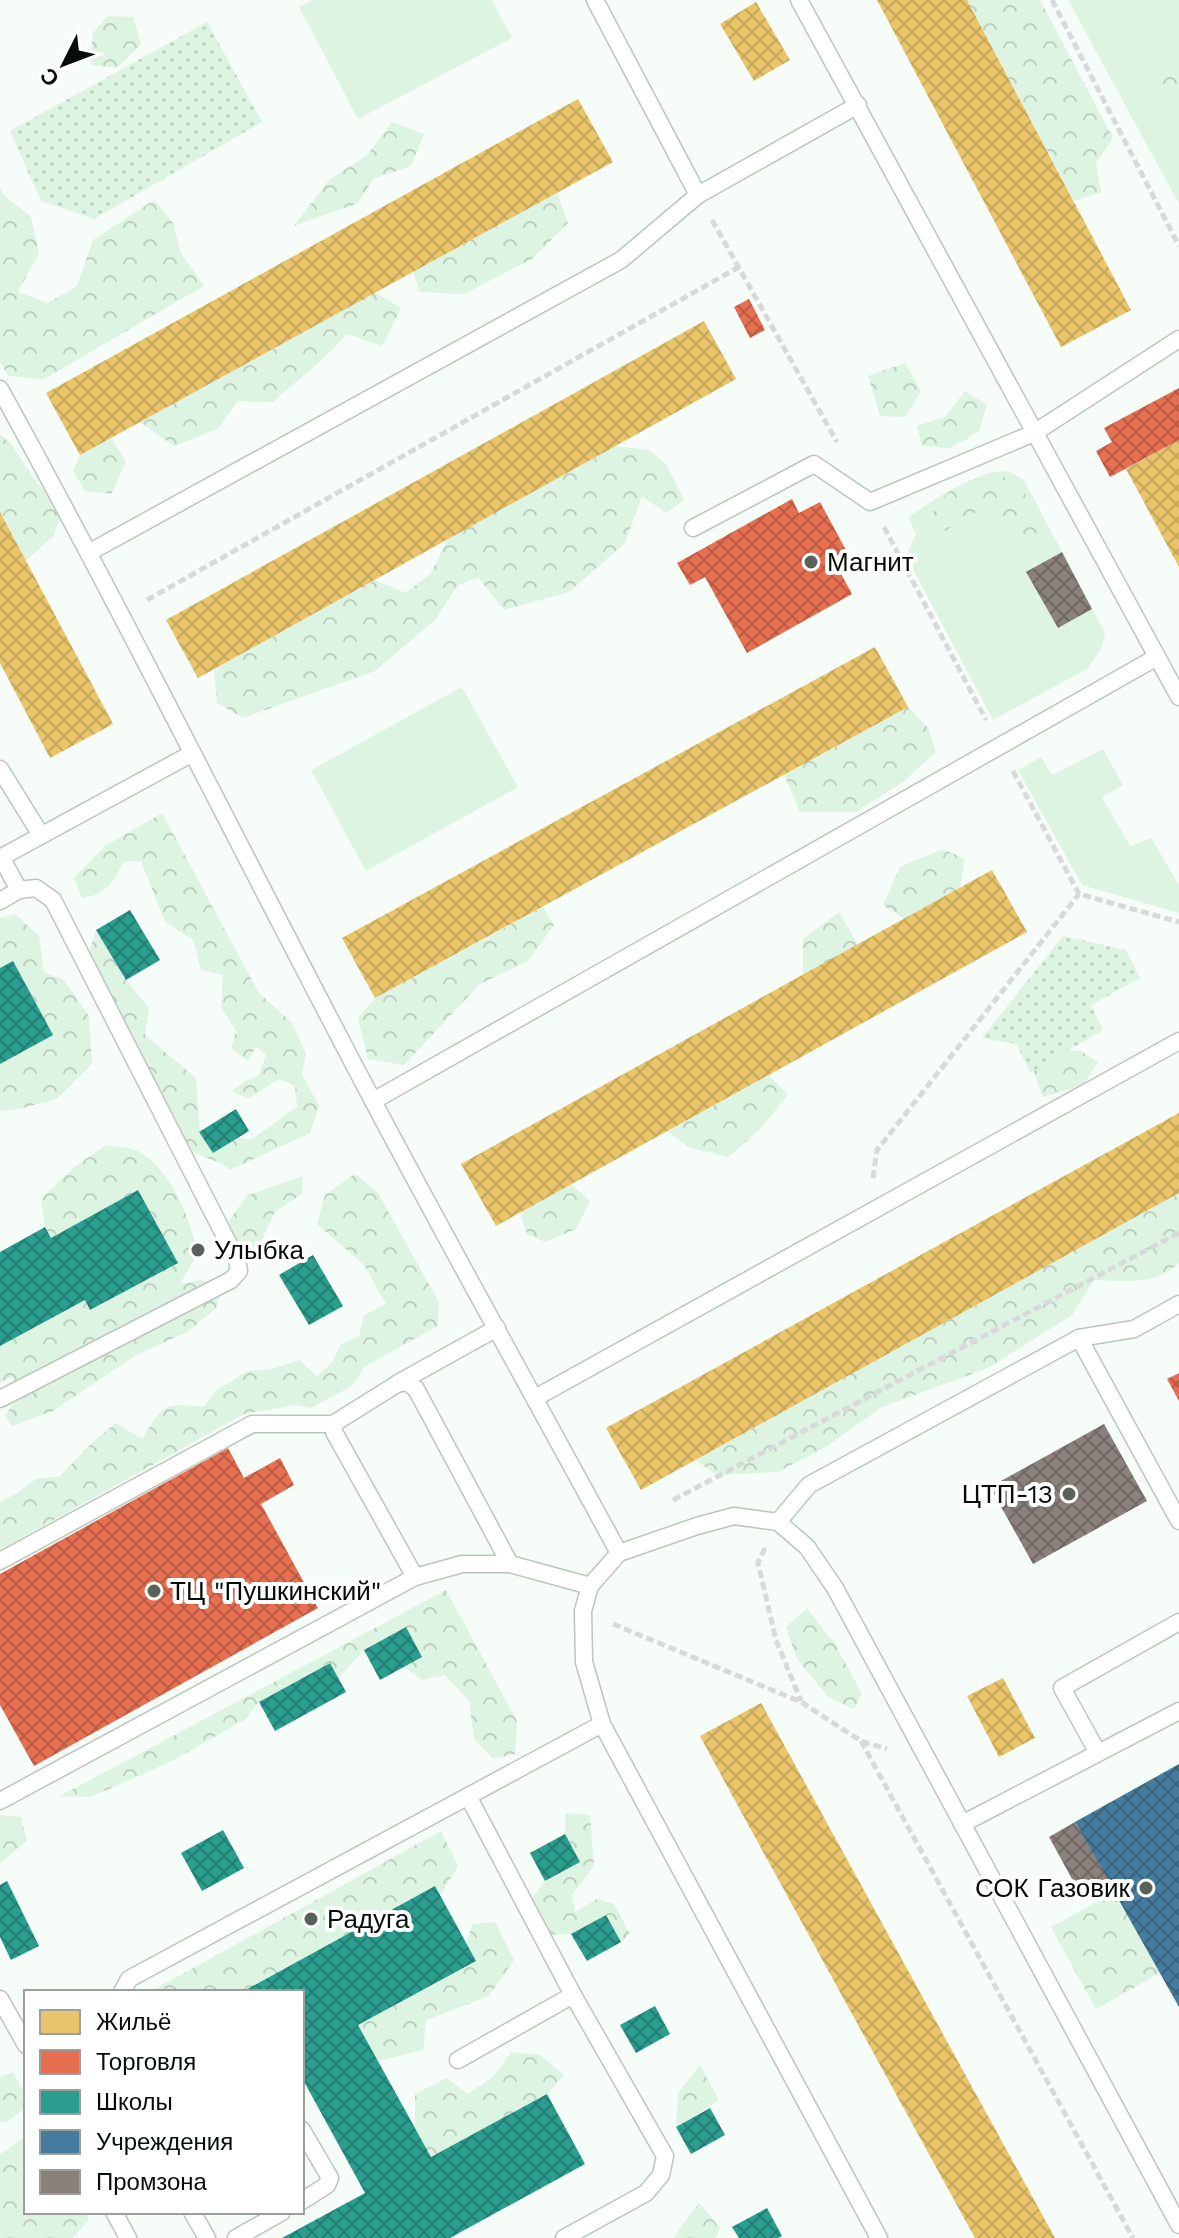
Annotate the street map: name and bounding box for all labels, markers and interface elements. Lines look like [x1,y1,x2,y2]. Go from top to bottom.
north arrow [24,24,104,104]
text: С [35,63,64,91]
place label: Магнит [827,547,914,577]
marker: Магнит [802,553,820,571]
place label: Улыбка [214,1235,304,1265]
marker: Улыбка [189,1241,207,1259]
place label: ЦТП-13 [962,1479,1053,1509]
marker: ЦТП-13 [1060,1485,1078,1503]
place label: ТЦ "Пушкинский" [170,1576,381,1606]
marker: ТЦ "Пушкинский" [145,1582,163,1600]
place label: СОК Газовик [975,1873,1131,1903]
marker: СОК Газовик [1137,1879,1155,1897]
place label: Радуга [327,1904,410,1934]
marker: Радуга [302,1910,320,1928]
legend [24,1990,304,2214]
text: Жильё [96,2008,171,2036]
text: Торговля [96,2048,196,2076]
text: Школы [96,2088,173,2116]
text: Учреждения [96,2128,233,2156]
text: Промзона [96,2168,208,2196]

